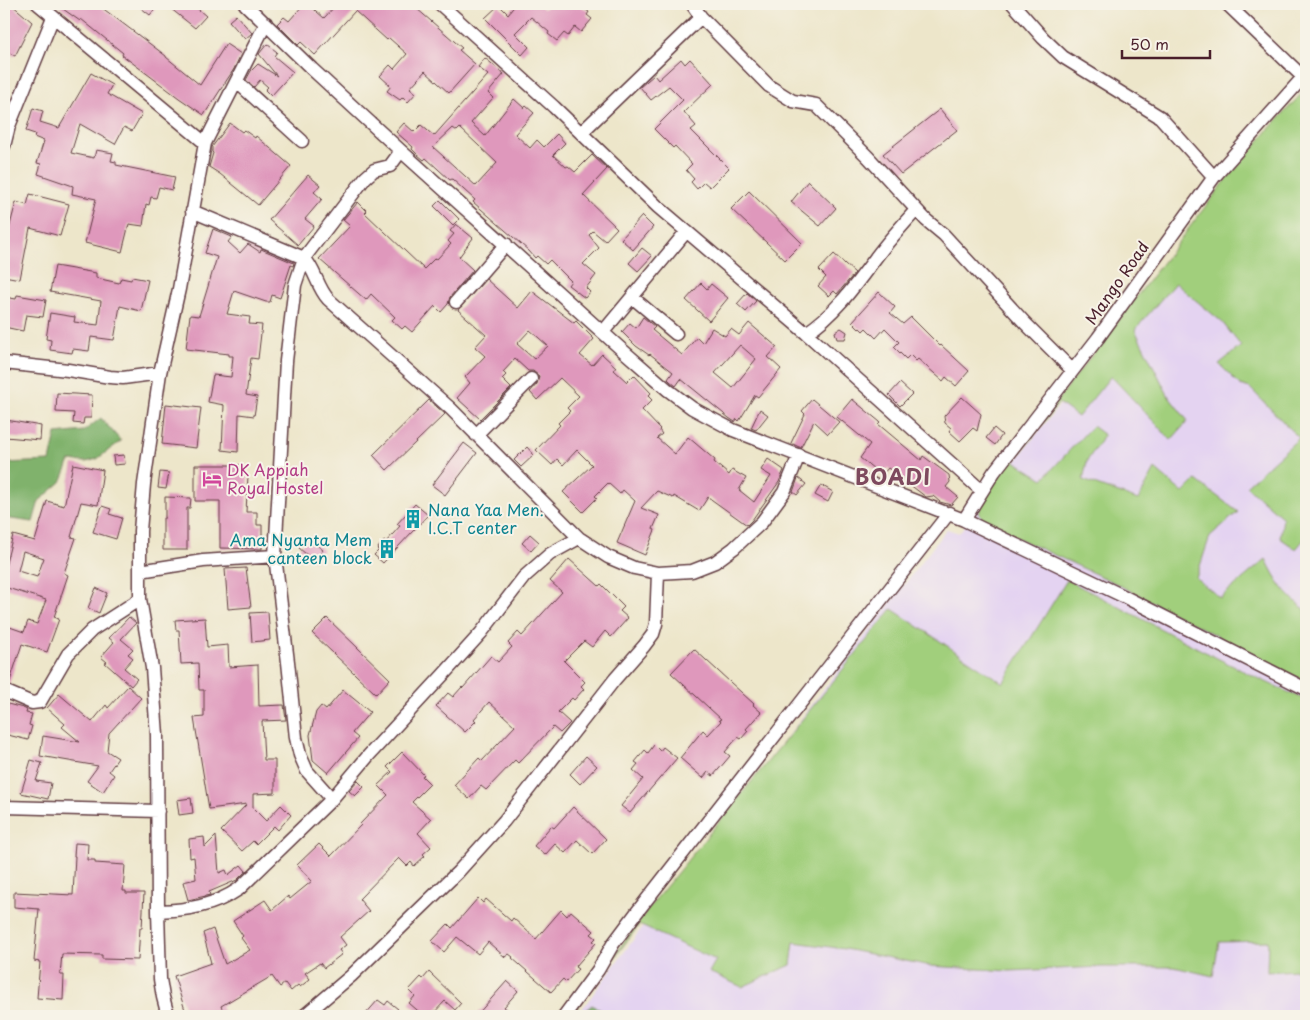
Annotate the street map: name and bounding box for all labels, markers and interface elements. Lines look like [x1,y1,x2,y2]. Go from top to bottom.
scale bar [1122,28,1210,60]
text: 50 m [1130,32,1169,55]
street label: Mango Road [1078,236,1154,329]
place label: DK Appiah Royal Hostel [227,457,323,499]
district label: BOADI [855,460,931,492]
hotel icon: DK Appiah Royal Hostel [201,468,223,490]
place label: Nana Yaa Men. I.C.T center [428,497,544,539]
building icon: Nana Yaa Men. I.C.T center [402,508,424,530]
place label: Ama Nyanta Mem canteen block [230,527,372,569]
building icon: Ama Nyanta Mem canteen block [376,538,398,560]

